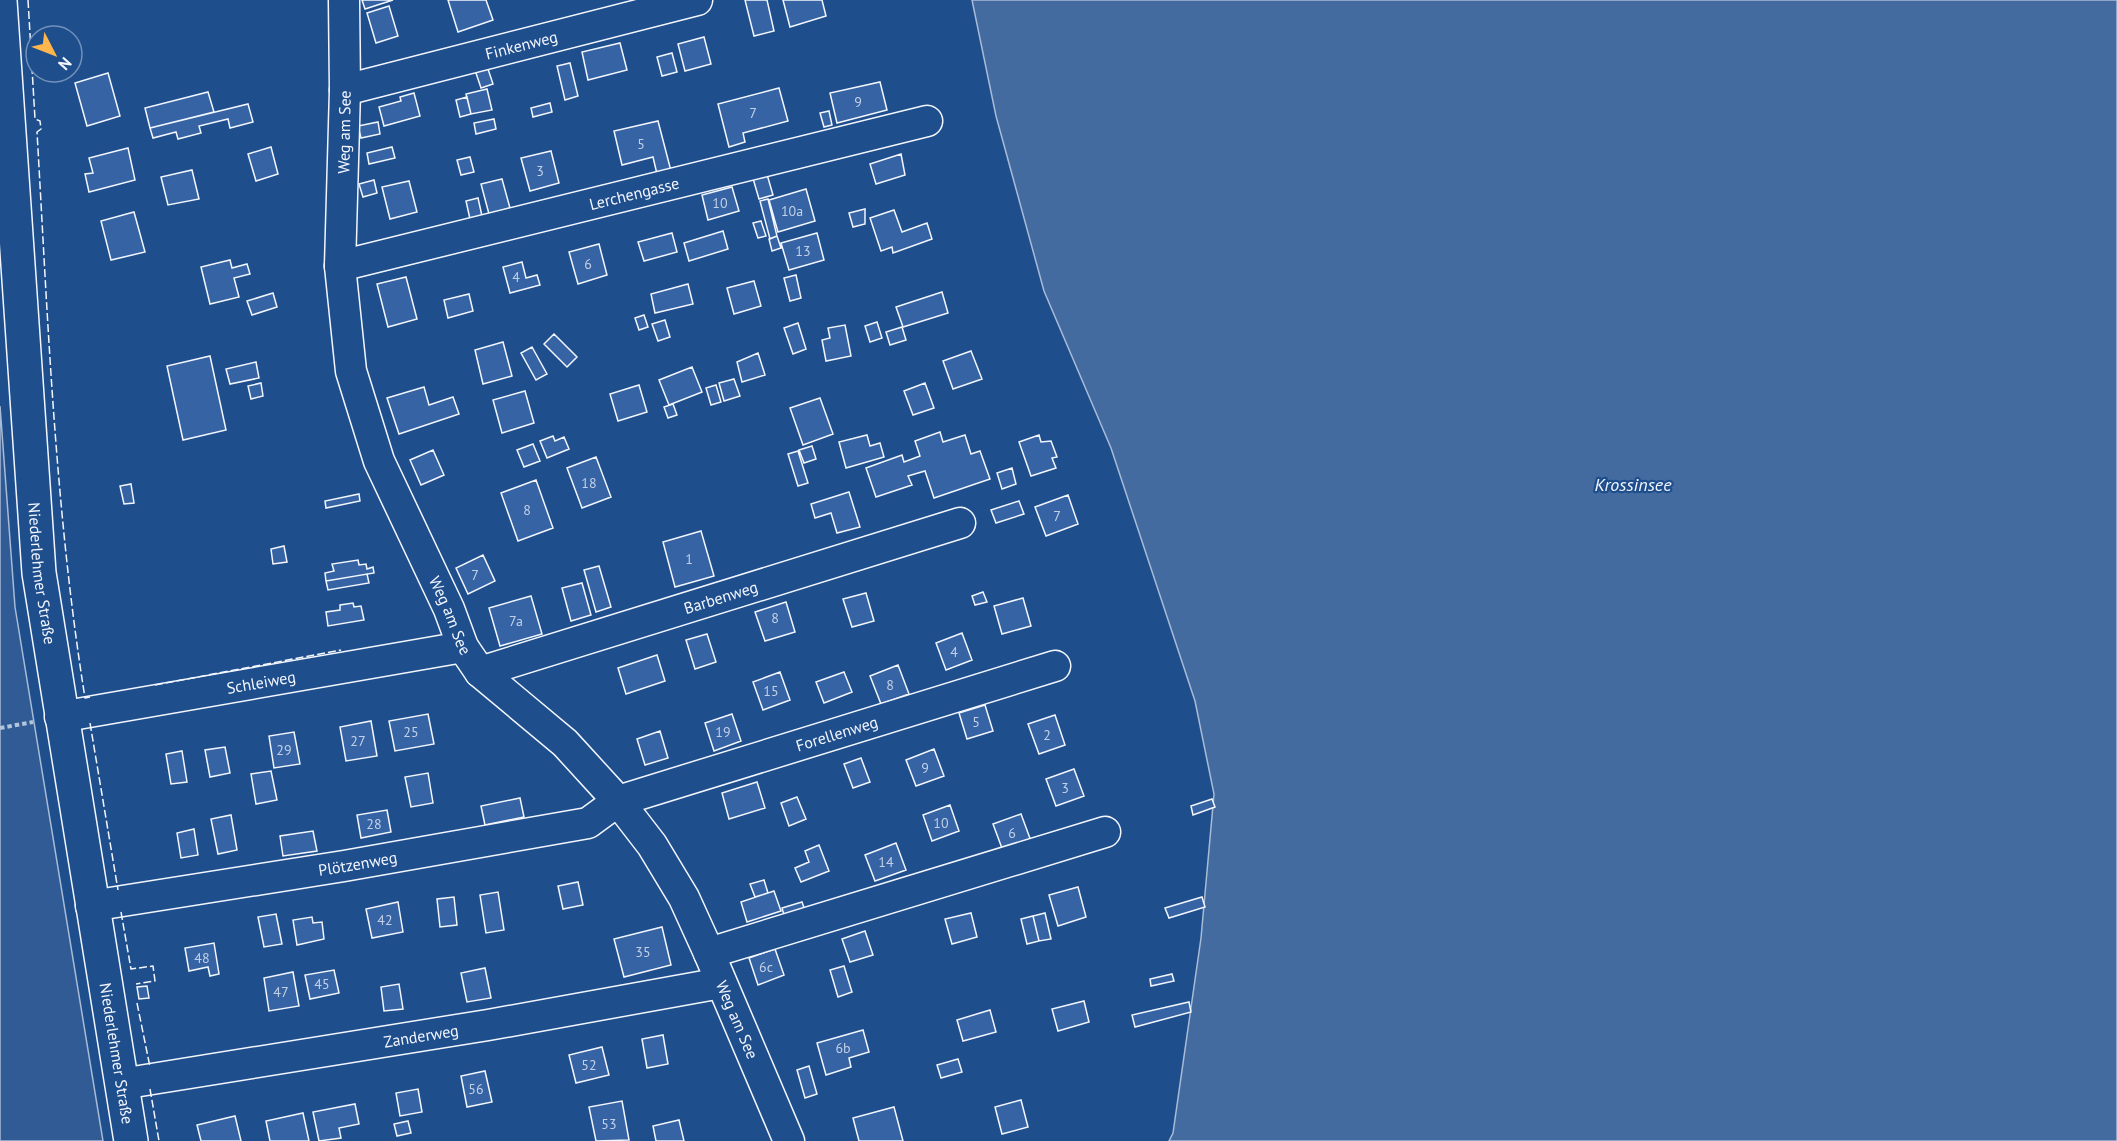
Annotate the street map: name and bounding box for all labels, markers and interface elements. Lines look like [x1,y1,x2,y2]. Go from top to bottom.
north arrow [24,24,84,84]
street label: Finkenweg [483,26,560,64]
text: N [54,53,76,75]
street label: Weg am See [333,90,355,174]
house number: 9 [854,93,862,111]
house number: 7 [749,104,757,122]
house number: 5 [637,135,645,153]
house number: 3 [536,162,544,180]
street label: Lerchengasse [587,173,681,214]
house number: 10 [712,194,728,212]
house number: 10a [781,202,803,220]
house number: 13 [795,242,811,260]
house number: 6 [584,255,592,273]
house number: 4 [512,268,520,286]
water label: Krossinsee [1594,473,1672,496]
house number: 18 [581,474,597,492]
house number: 8 [523,501,531,519]
street label: Niederlehmer Straße [24,502,60,646]
house number: 7 [1053,507,1061,525]
house number: 1 [685,550,693,568]
house number: 7 [471,566,479,584]
street label: Weg am See [425,573,475,659]
street label: Barbenweg [681,576,760,618]
house number: 8 [771,609,779,627]
house number: 7a [509,612,523,630]
house number: 4 [950,643,958,661]
street label: Schleiweg [225,666,297,698]
house number: 8 [886,676,894,694]
house number: 15 [763,682,779,700]
street label: Forellenweg [793,711,880,756]
house number: 5 [972,713,980,731]
house number: 25 [403,723,419,741]
house number: 19 [715,723,731,741]
house number: 2 [1043,726,1051,744]
house number: 27 [350,732,366,750]
house number: 29 [276,741,292,759]
house number: 9 [921,759,929,777]
house number: 3 [1061,779,1069,797]
house number: 10 [933,814,949,832]
house number: 28 [366,815,382,833]
house number: 6 [1008,824,1016,842]
street label: Plötzenweg [317,847,399,880]
house number: 14 [878,853,894,871]
house number: 42 [377,911,393,929]
house number: 35 [635,943,651,961]
house number: 48 [194,949,210,967]
house number: 6c [759,958,773,976]
house number: 45 [314,975,330,993]
street label: Weg am See [712,977,763,1062]
street label: Niederlehmer Straße [96,981,138,1126]
house number: 47 [273,983,289,1001]
street label: Zanderweg [382,1020,460,1052]
house number: 6b [835,1039,851,1057]
house number: 52 [581,1056,597,1074]
house number: 56 [468,1080,484,1098]
house number: 53 [601,1115,617,1133]

